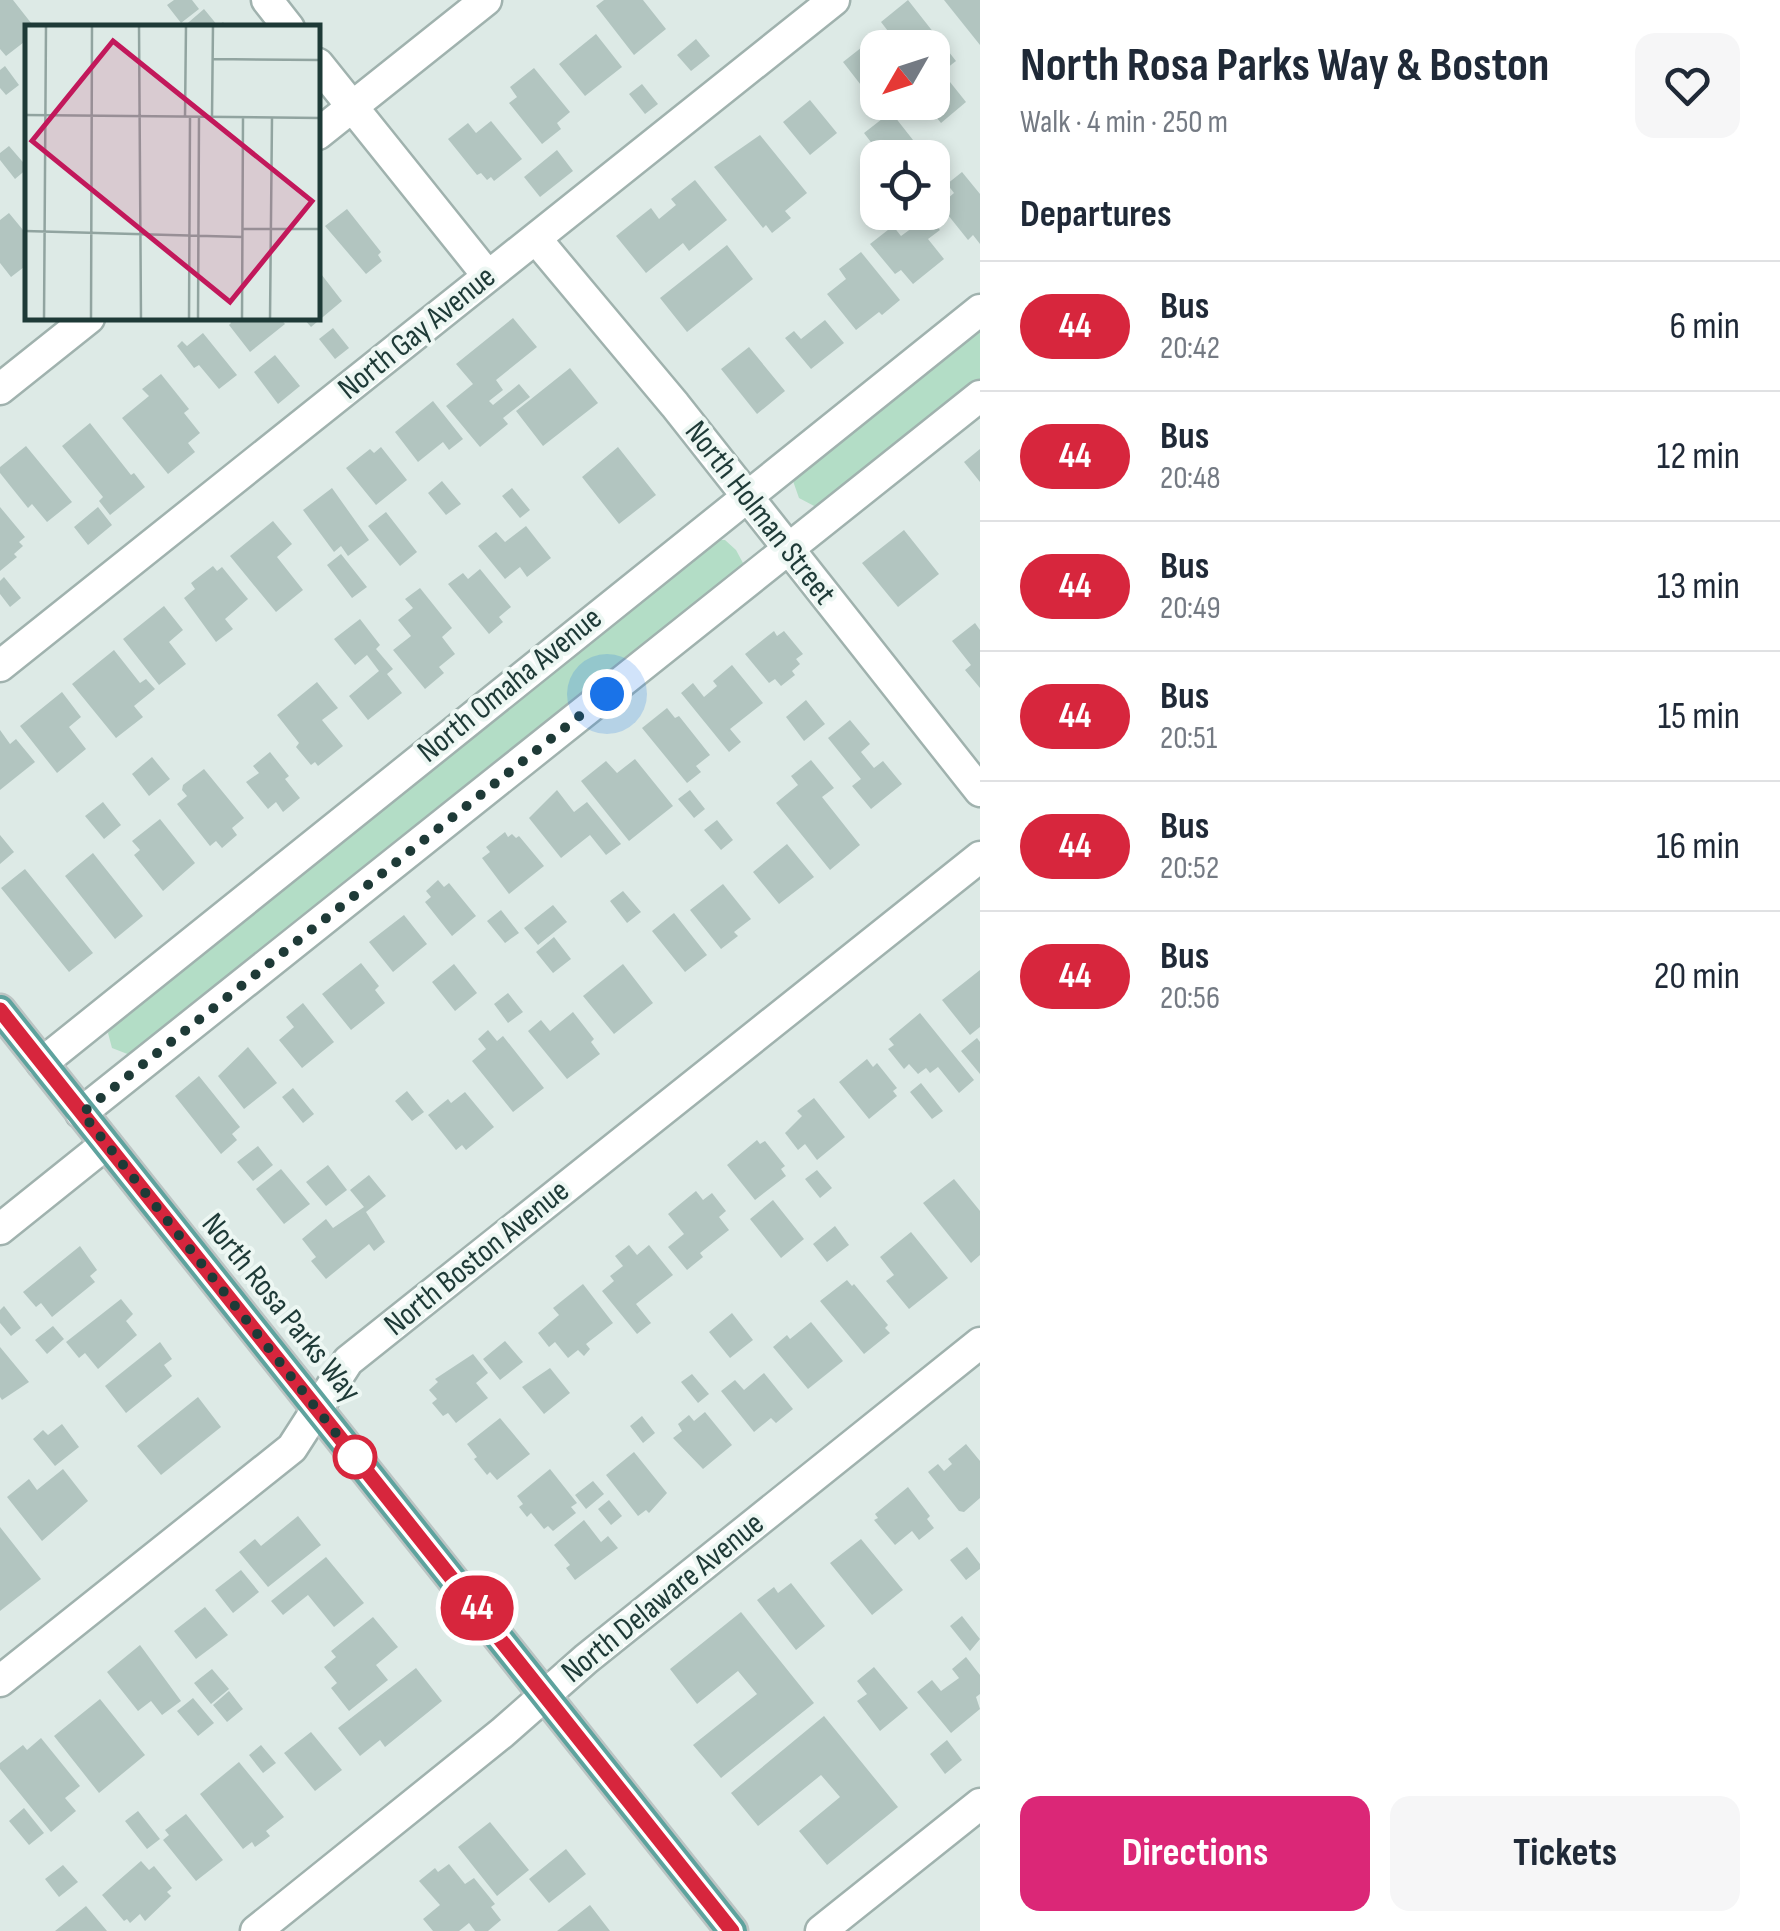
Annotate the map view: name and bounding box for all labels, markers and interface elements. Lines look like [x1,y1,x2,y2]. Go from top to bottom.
inset map [25,25,320,320]
north arrow [860,30,950,120]
map controls [860,30,950,230]
button: heart [1635,33,1740,138]
text: North Rosa Parks Way & Boston [1020,37,1549,94]
text: Walk · 4 min · 250 m [1020,103,1228,142]
button: locate [860,140,950,230]
text: Departures [1020,192,1172,237]
street label: North Gay Avenue [330,258,504,408]
text: Bus [1160,284,1209,329]
text: 6 min [1670,304,1740,349]
text: 44 [1059,305,1091,348]
text: 20:42 [1160,329,1220,368]
street label: North Holman Street [676,413,844,613]
text: Bus [1160,414,1209,459]
text: 12 min [1657,434,1740,479]
text: 44 [1059,435,1091,478]
text: 20:48 [1160,459,1221,498]
text: Bus [1160,544,1209,589]
text: 13 min [1657,564,1740,609]
text: 44 [1059,565,1091,608]
text: 20:49 [1160,589,1221,628]
street label: North Omaha Avenue [410,599,610,771]
your location [582,669,632,719]
text: Bus [1160,674,1209,719]
text: 15 min [1658,694,1740,739]
text: 44 [1059,695,1091,738]
text: 20:51 [1160,719,1217,758]
text: Bus [1160,804,1209,849]
text: 16 min [1656,824,1740,869]
text: 44 [1059,825,1091,868]
text: 20:52 [1160,849,1219,888]
text: Bus [1160,934,1209,979]
text: 20 min [1654,954,1740,999]
text: 44 [1059,955,1091,998]
text: 20:56 [1160,979,1220,1018]
street label: North Boston Avenue [377,1172,577,1344]
street label: North Rosa Parks Way [193,1206,369,1410]
unlabelled marker [334,1436,376,1478]
street label: North Delaware Avenue [554,1504,772,1692]
line badge: 44 [432,1576,522,1640]
text: 44 [461,1587,493,1630]
button: Directions [1020,1796,1370,1911]
button: Tickets [1390,1796,1740,1911]

